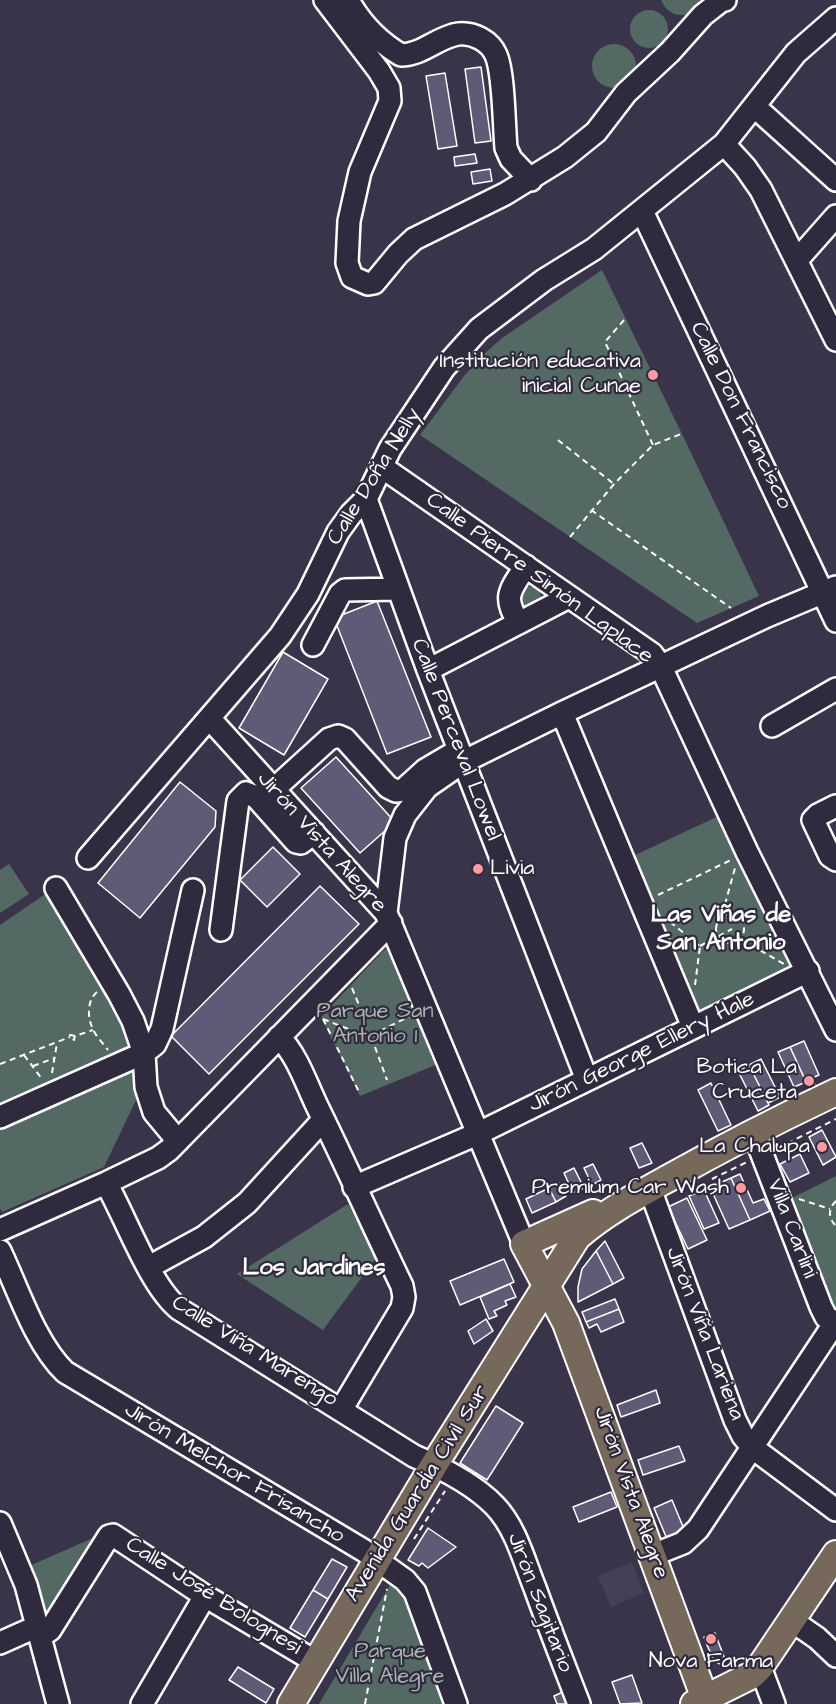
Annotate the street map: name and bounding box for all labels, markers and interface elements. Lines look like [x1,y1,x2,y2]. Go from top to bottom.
street label: Calle Don Francisco [683,318,797,514]
place label: Institución educativa inicial Cunae [440,349,641,400]
marker: Institución educativa inicial Cunae [646,368,660,382]
street label: Calle Doña Nelly [322,404,428,550]
street label: Calle Pierre Simón Laplace [420,488,658,670]
street label: Calle Perceval Lowel [404,635,506,845]
street label: Jirón Vista Alegre [251,767,391,919]
place label: Livia [490,856,534,882]
marker: Livia [471,862,485,876]
district label: Las Viñas de San Antonio [651,902,791,958]
street label: Jirón George Ellery Hale [525,987,759,1119]
park label: Parque San Antonio 1 [317,999,433,1050]
place label: Botica La Cruceta [696,1055,797,1106]
marker: Botica La Cruceta [802,1074,816,1088]
place label: La Chalupa [699,1134,810,1160]
marker: La Chalupa [815,1140,829,1154]
place label: Premium Car Wash [532,1175,729,1201]
street label: Villa Carlini [760,1176,822,1282]
marker: Premium Car Wash [734,1181,748,1195]
street label: Jirón Viña Lariena [659,1244,749,1424]
district label: Los Jardines [243,1255,385,1283]
street label: Calle Viña Marengo [166,1290,342,1414]
street label: Avenida Guardia Civil Sur [340,1381,496,1607]
street label: Jirón Melchor Frisancho [119,1398,349,1550]
street label: Jirón Vista Alegre [587,1403,673,1583]
street label: Jirón Sagitario [500,1530,578,1676]
street label: Calle José Bolognesi [120,1532,306,1662]
marker: Nova Farma [704,1632,718,1646]
park label: Parque Villa Alegre [336,1639,444,1690]
place label: Nova Farma [649,1649,773,1675]

